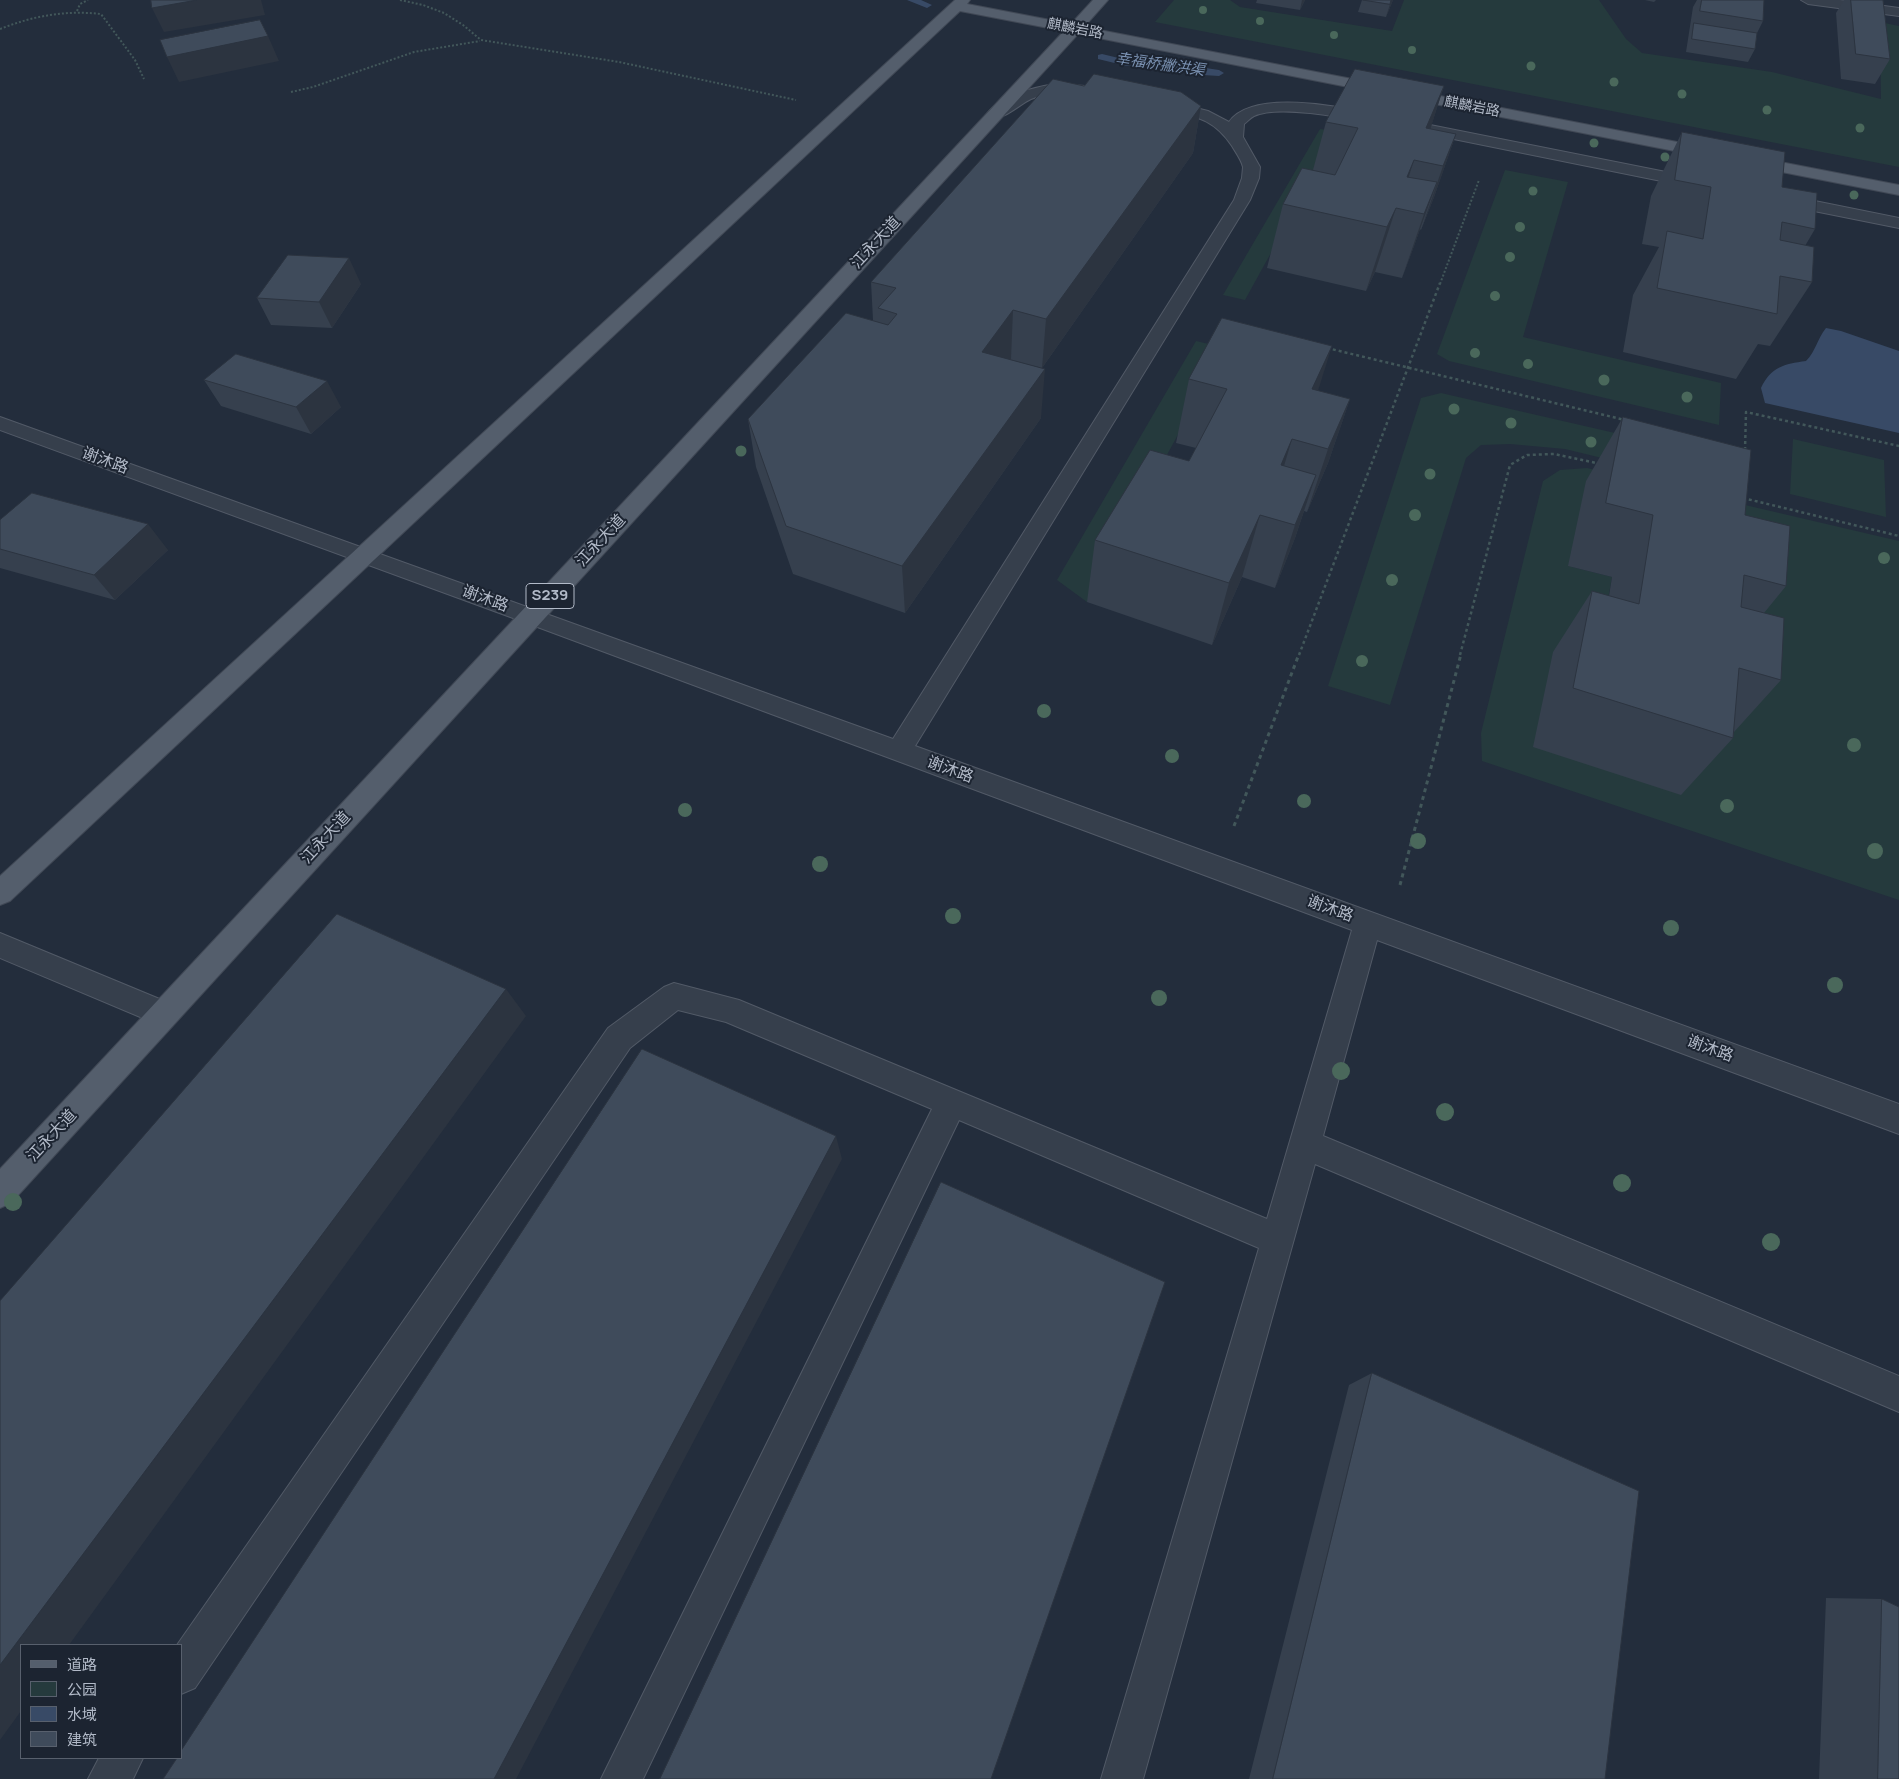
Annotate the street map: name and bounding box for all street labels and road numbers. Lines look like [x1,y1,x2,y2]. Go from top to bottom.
street label: 麒麟岩路 [1046,15,1104,43]
street label: 麒麟岩路 [1443,93,1501,121]
street label: 江永大道 [847,213,905,273]
street label: 谢沐路 [79,444,131,478]
street label: 江永大道 [572,511,630,571]
street label: 谢沐路 [459,582,511,616]
road number: S239 [526,584,574,608]
street label: 谢沐路 [924,753,976,787]
street label: 江永大道 [297,808,355,868]
street label: 谢沐路 [1304,892,1356,926]
street label: 谢沐路 [1684,1032,1736,1066]
street label: 江永大道 [23,1106,81,1166]

